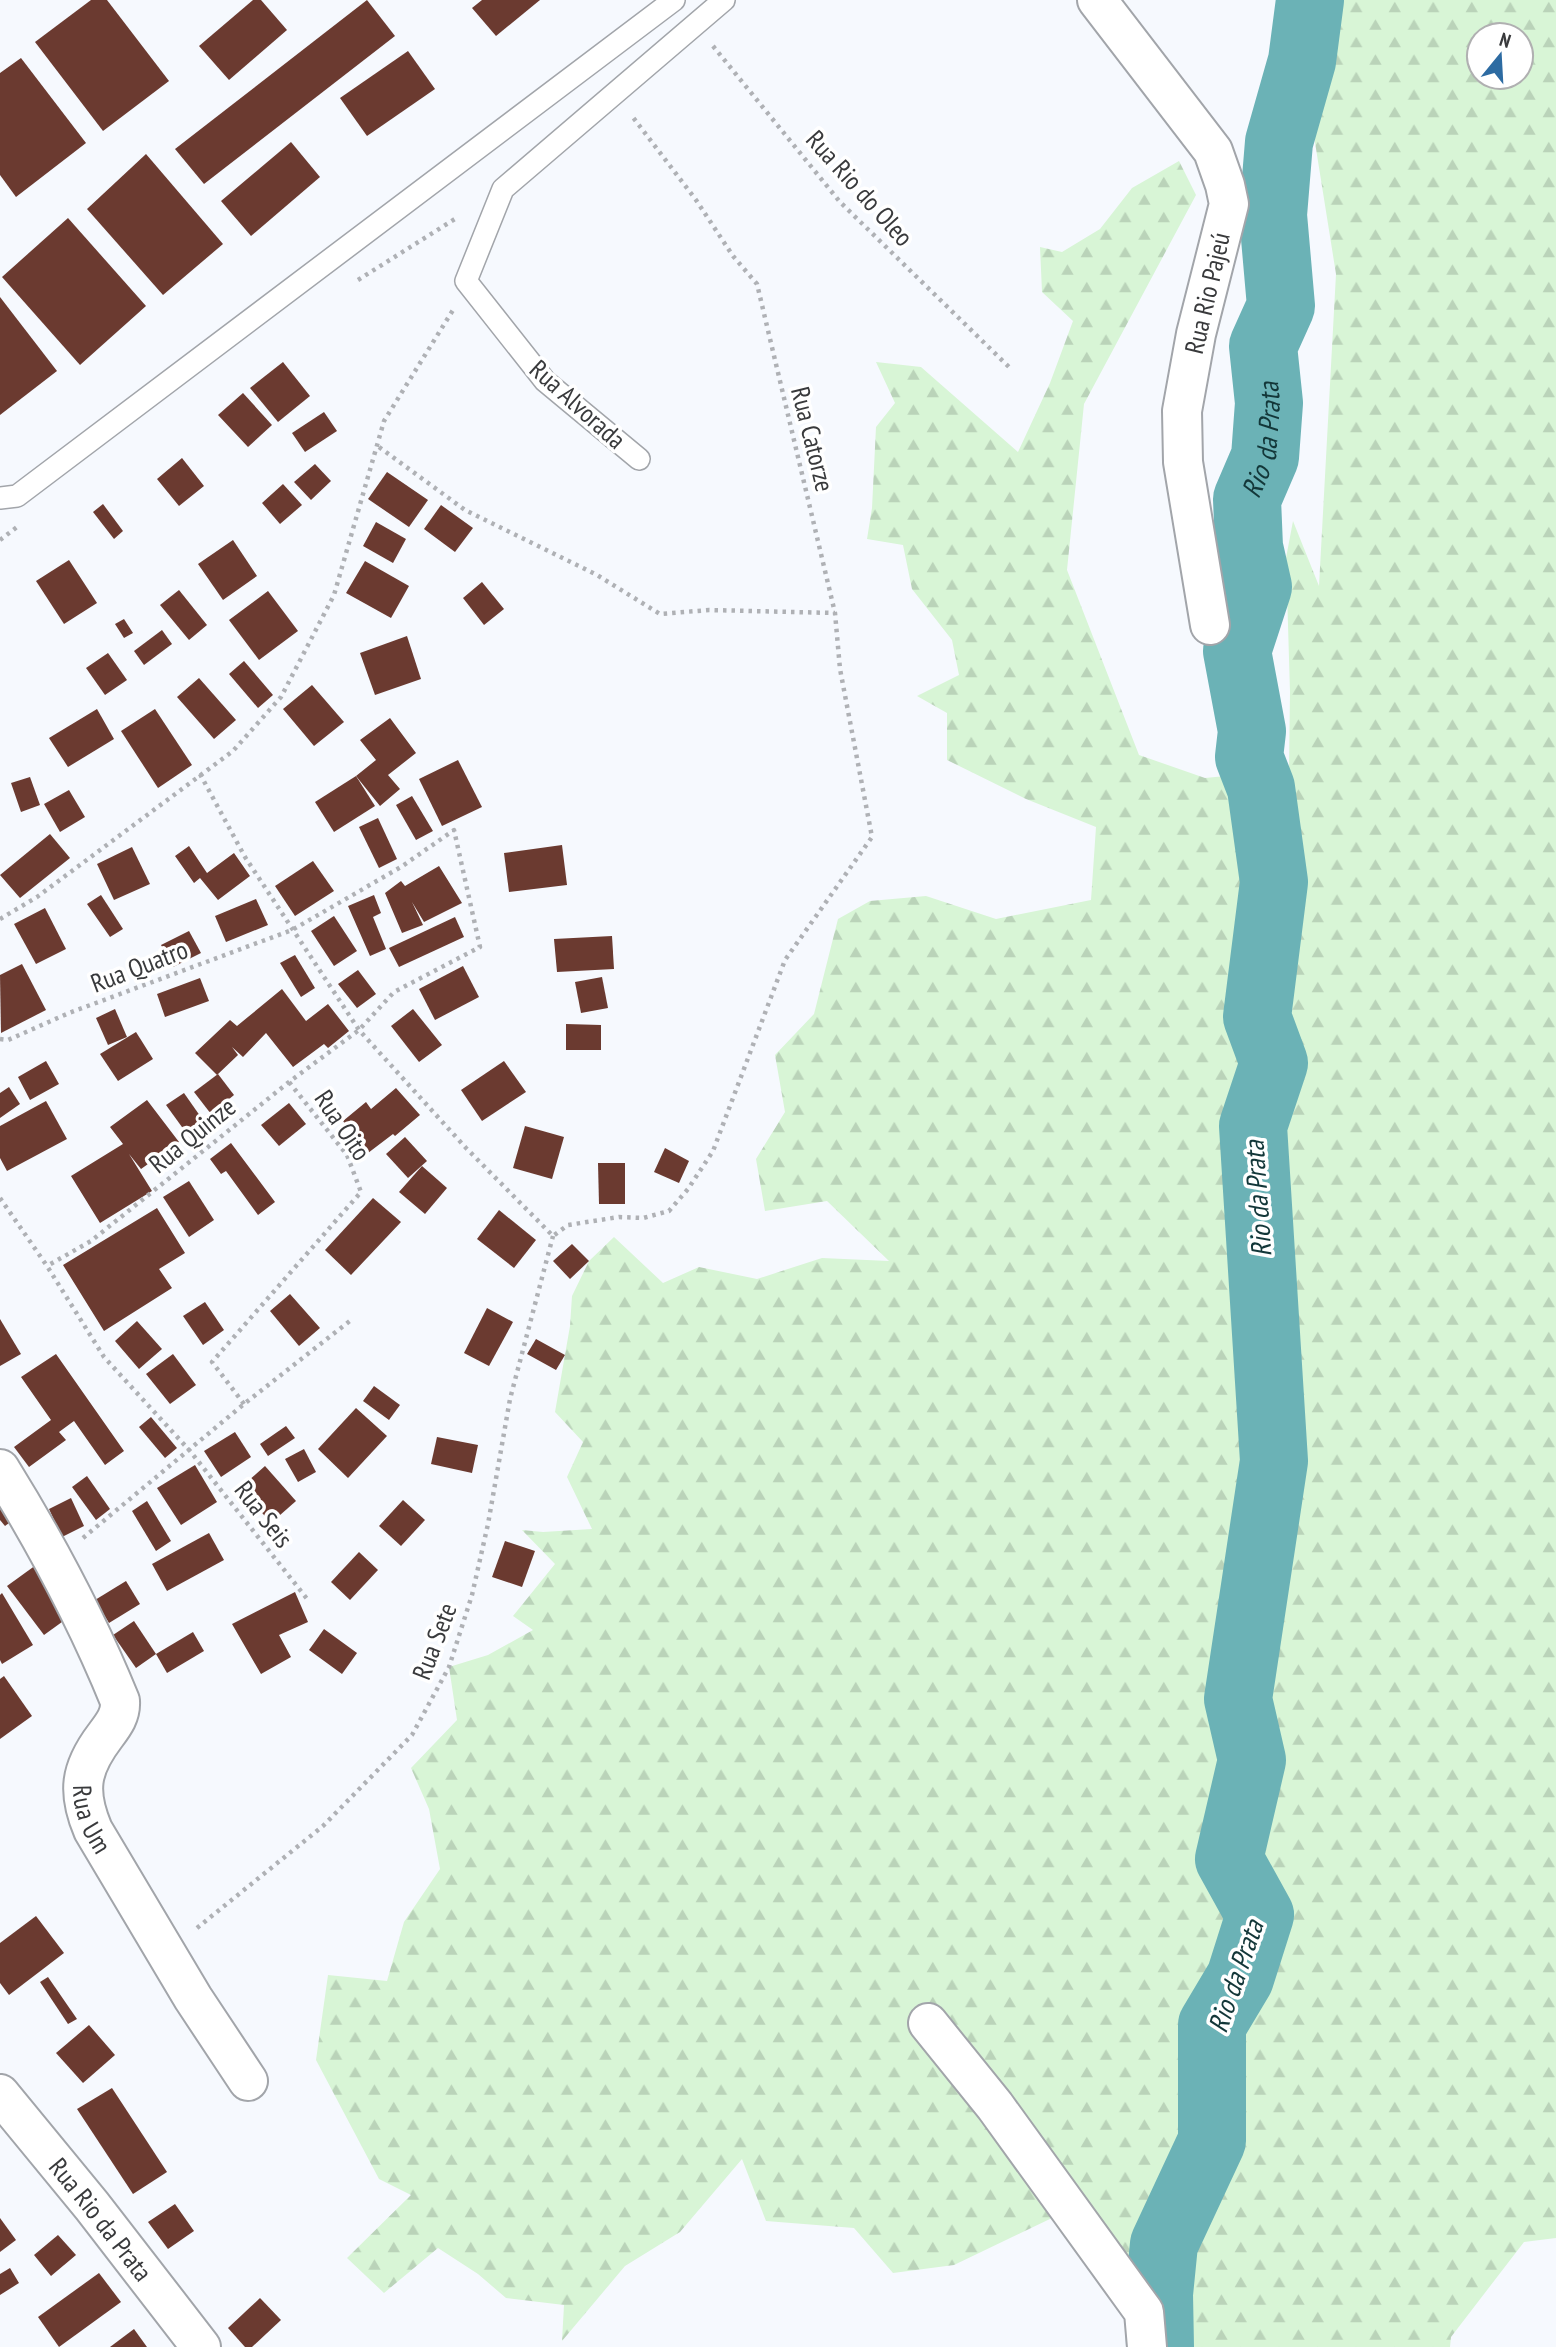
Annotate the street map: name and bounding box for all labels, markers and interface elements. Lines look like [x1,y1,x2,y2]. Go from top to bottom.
north arrow [1465,21,1535,91]
text: N [1497,27,1514,53]
street label: Rua Rio do Oleo [799,123,921,253]
street label: Rua Rio Pajeú [1177,229,1237,357]
street label: Rua Alvorada [523,352,633,456]
water label: Rio da Prata [1232,379,1288,503]
street label: Rua Catorze [784,383,842,495]
street label: Rua Quatro [86,932,192,1000]
street label: Rua Oito [308,1084,378,1166]
street label: Rua Quinze [142,1090,242,1180]
water label: Rio da Prata [1234,1138,1280,1258]
street label: Rua Seis [228,1474,300,1554]
street label: Rua Sete [404,1598,464,1684]
street label: Rua Um [66,1785,119,1859]
water label: Rio da Prata [1199,1913,1272,2037]
street label: Rua Rio da Prata [43,2151,160,2287]

